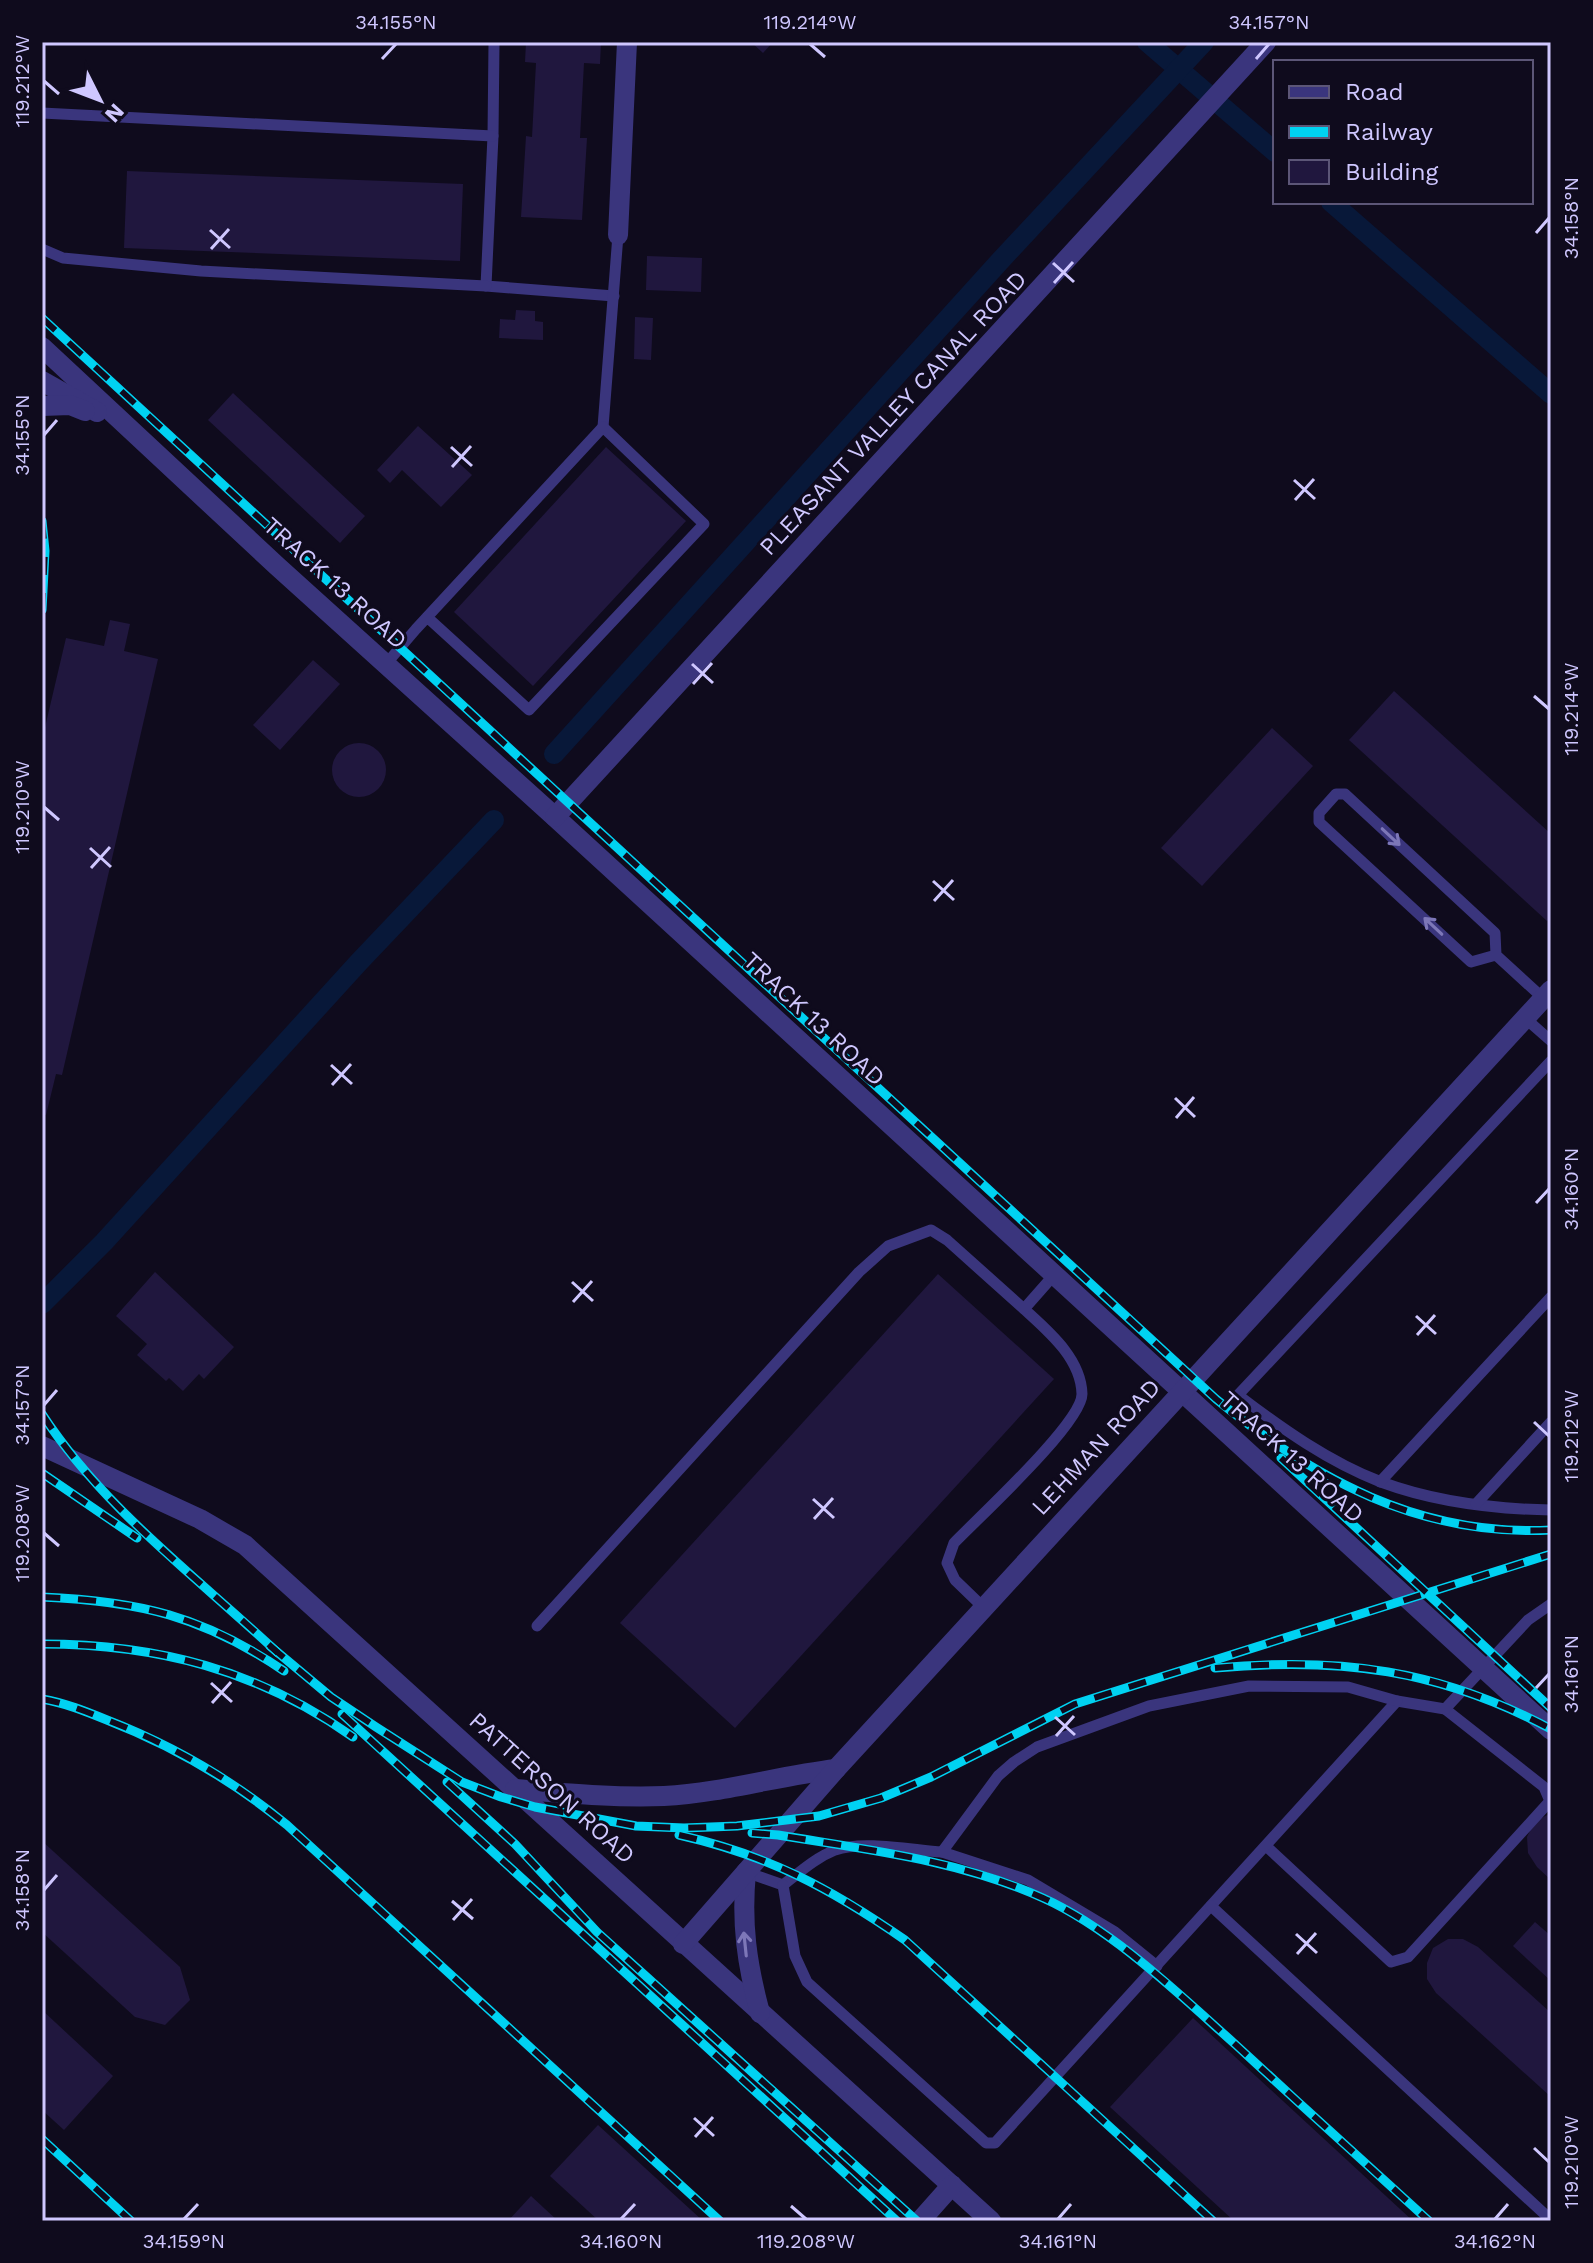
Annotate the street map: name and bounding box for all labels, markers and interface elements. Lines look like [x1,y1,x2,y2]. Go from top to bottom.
text: 34.155°N [355,10,437,34]
text: 119.214°W [763,10,857,34]
text: 34.157°N [1228,10,1310,34]
text: 119.212°W [10,35,34,127]
north arrow [60,60,140,140]
legend [1273,60,1533,204]
text: Road [1345,78,1404,106]
text: N [100,99,129,127]
text: Railway [1345,118,1434,146]
text: Building [1345,158,1438,186]
text: 34.158°N [1559,177,1583,259]
street label: PLEASANT VALLEY CANAL ROAD [754,265,1032,561]
text: 34.155°N [10,394,34,476]
street label: TRACK 13 ROAD [258,511,412,655]
text: 119.214°W [1559,662,1583,756]
text: 119.210°W [10,760,34,854]
one-way arrow [1381,827,1401,846]
one-way arrow [1423,918,1443,936]
street label: TRACK 13 ROAD [737,946,891,1092]
text: 34.160°N [1559,1148,1583,1230]
text: 34.157°N [10,1364,34,1446]
street label: LEHMAN ROAD [1026,1373,1166,1521]
street label: TRACK 13 ROAD [1215,1385,1369,1529]
text: 119.212°W [1559,1390,1583,1482]
text: 119.208°W [10,1484,34,1582]
text: 34.161°N [1559,1635,1583,1713]
street label: PATTERSON ROAD [464,1706,640,1870]
text: 34.158°N [10,1849,34,1931]
one-way arrow [737,1931,752,1958]
text: 119.210°W [1559,2115,1583,2209]
text: 34.159°N [143,2229,225,2253]
text: 34.160°N [580,2229,662,2253]
text: 119.208°W [757,2229,855,2253]
text: 34.161°N [1019,2229,1097,2253]
text: 34.162°N [1454,2229,1536,2253]

